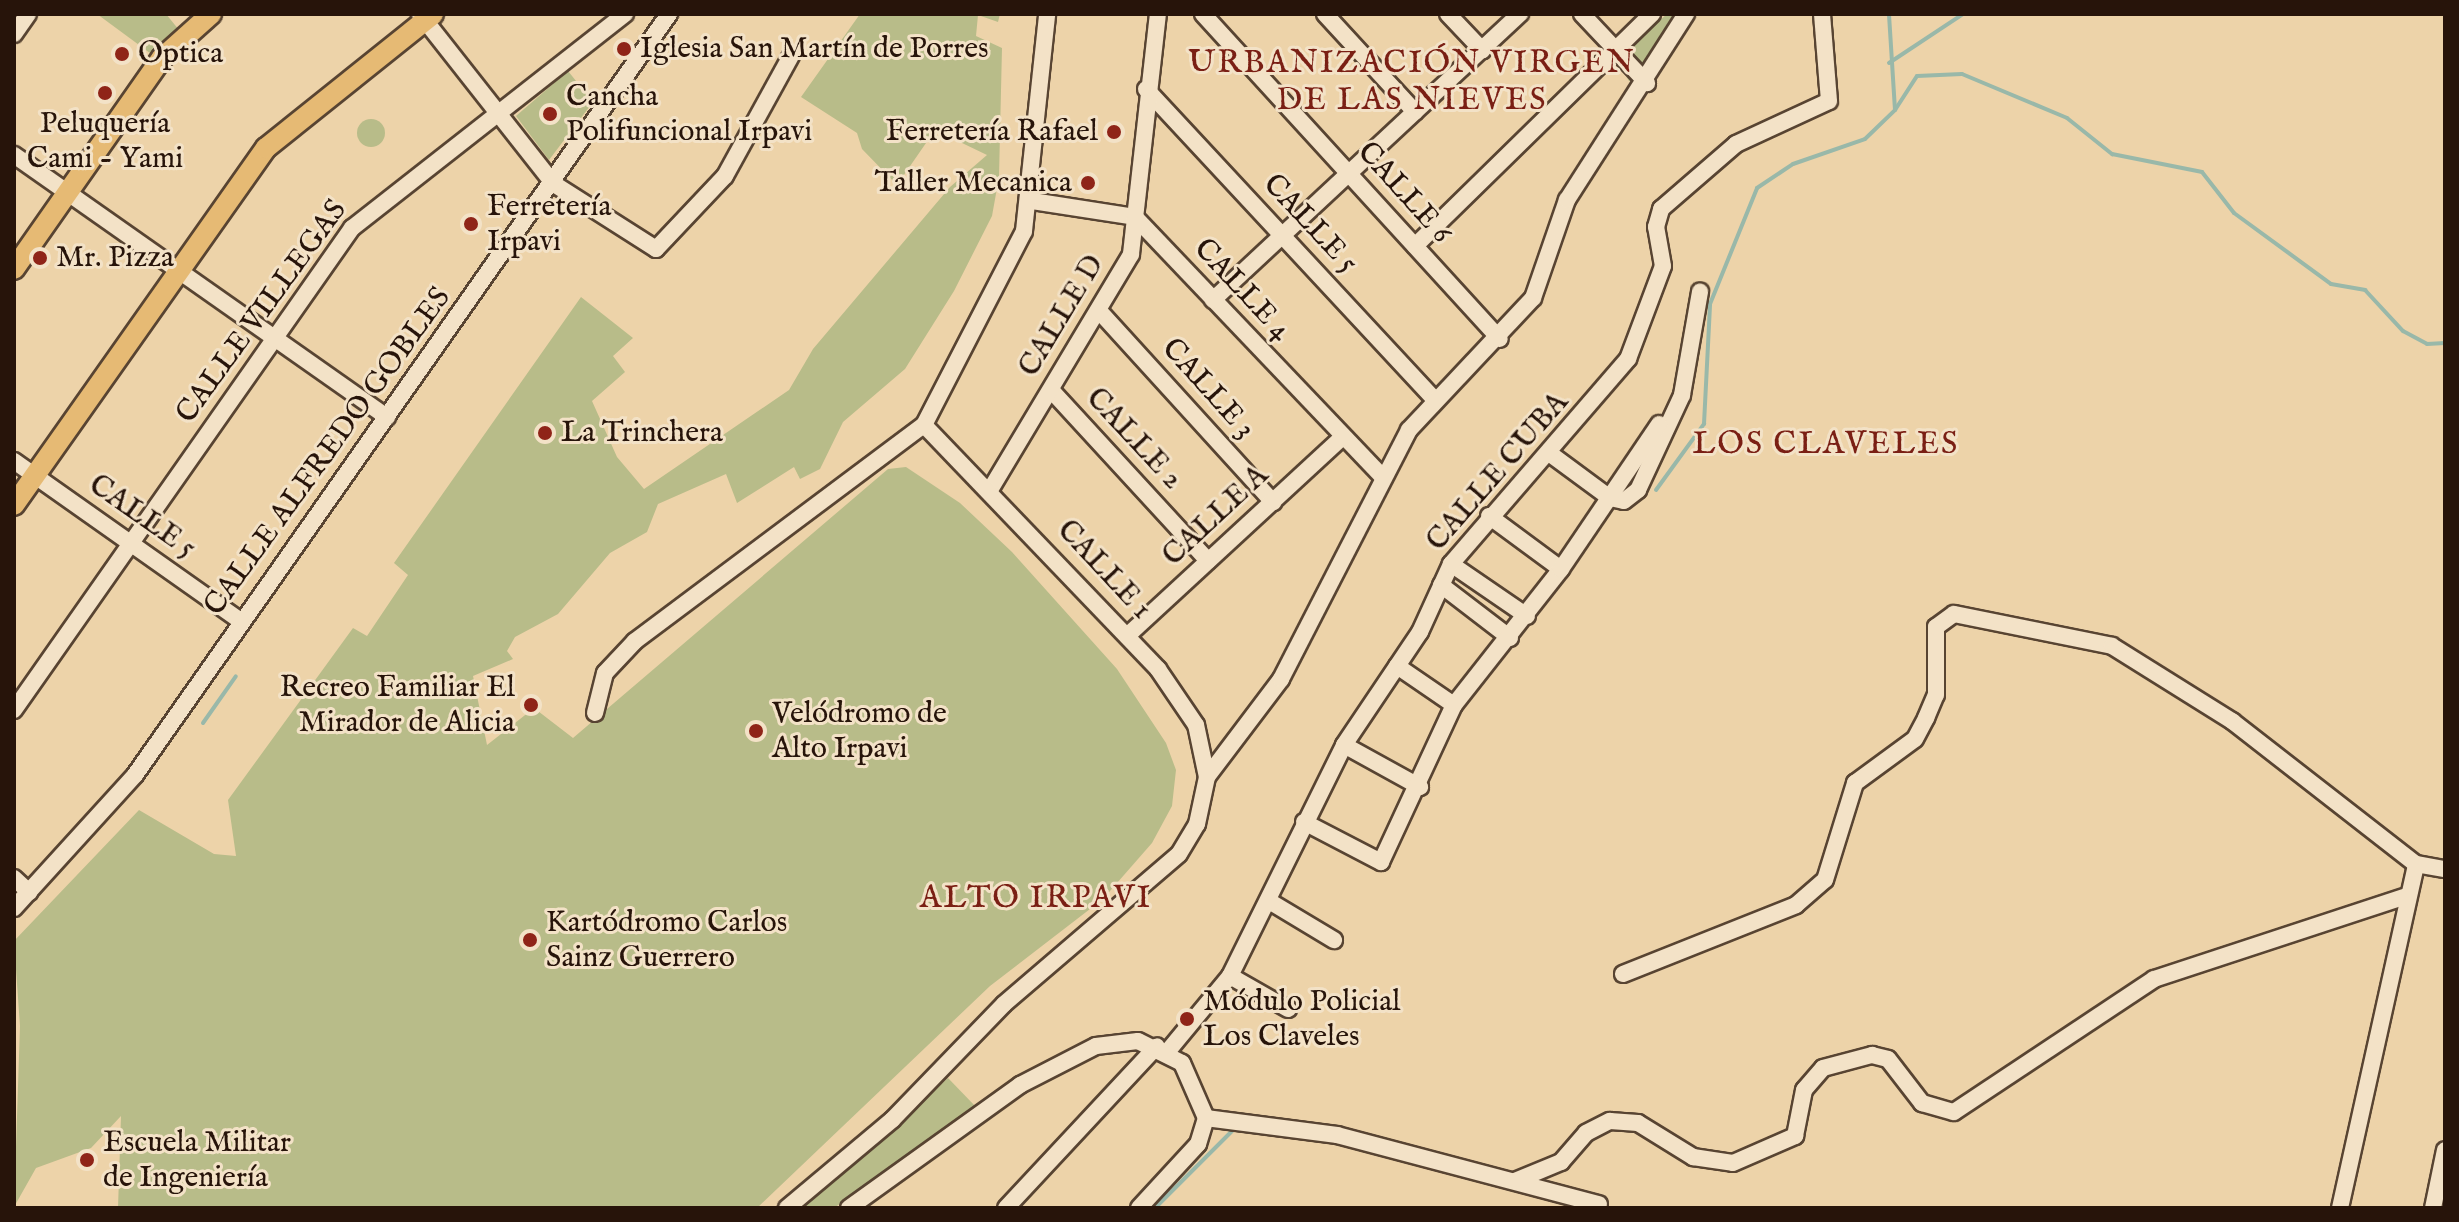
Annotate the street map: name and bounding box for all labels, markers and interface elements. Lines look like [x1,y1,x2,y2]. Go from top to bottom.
place label: Iglesia San Martín de Porres [640,31,989,67]
place label: Optica [138,36,223,72]
marker: Iglesia San Martín de Porres [615,40,633,58]
marker: Optica [113,45,131,63]
district label: URBANIZACIÓN VIRGEN DE LAS NIEVES [1188,46,1636,121]
place label: Cancha Polifuncional Irpavi [566,79,812,150]
marker: Peluquería Cami - Yami [96,84,114,102]
marker: Cancha Polifuncional Irpavi [541,105,559,123]
place label: Peluquería Cami - Yami [27,106,183,176]
place label: Ferretería Rafael [886,114,1098,150]
marker: Ferretería Rafael [1105,123,1123,141]
street label: CALLE 6 [1349,135,1459,251]
place label: Taller Mecanica [875,165,1072,201]
street label: CALLE 5 [1255,167,1365,281]
marker: Taller Mecanica [1079,174,1097,192]
place label: Ferretería Irpavi [487,189,611,260]
street label: CALLE VILLEGAS [169,193,355,431]
marker: Ferretería Irpavi [462,215,480,233]
street label: CALLE 4 [1186,232,1298,348]
place label: Mr. Pizza [56,240,174,276]
marker: Mr. Pizza [31,249,49,267]
street label: CALLE D [1012,249,1112,383]
street label: CALLE ALFREDO GOBLES [197,281,459,623]
street label: CALLE 3 [1154,331,1262,447]
street label: CALLE 2 [1078,381,1190,497]
street label: CALLE CUBA [1419,385,1577,559]
place label: La Trinchera [561,415,723,451]
marker: La Trinchera [536,424,554,442]
district label: LOS CLAVELES [1693,426,1959,464]
street label: CALLE A [1156,458,1276,574]
street label: CALLE 5 [82,467,202,567]
street label: CALLE 1 [1049,513,1159,627]
place label: Recreo Familiar El Mirador de Alicia [280,670,515,740]
marker: Recreo Familiar El Mirador de Alicia [522,696,540,714]
place label: Velódromo de Alto Irpavi [772,696,947,766]
marker: Velódromo de Alto Irpavi [747,722,765,740]
district label: ALTO IRPAVI [920,880,1152,918]
place label: Kartódromo Carlos Sainz Guerrero [546,905,787,976]
marker: Kartódromo Carlos Sainz Guerrero [521,931,539,949]
place label: Módulo Policial Los Claveles [1203,984,1400,1054]
marker: Módulo Policial Los Claveles [1178,1010,1196,1028]
place label: Escuela Militar de Ingeniería [103,1125,291,1196]
marker: Escuela Militar de Ingeniería [78,1151,96,1169]

